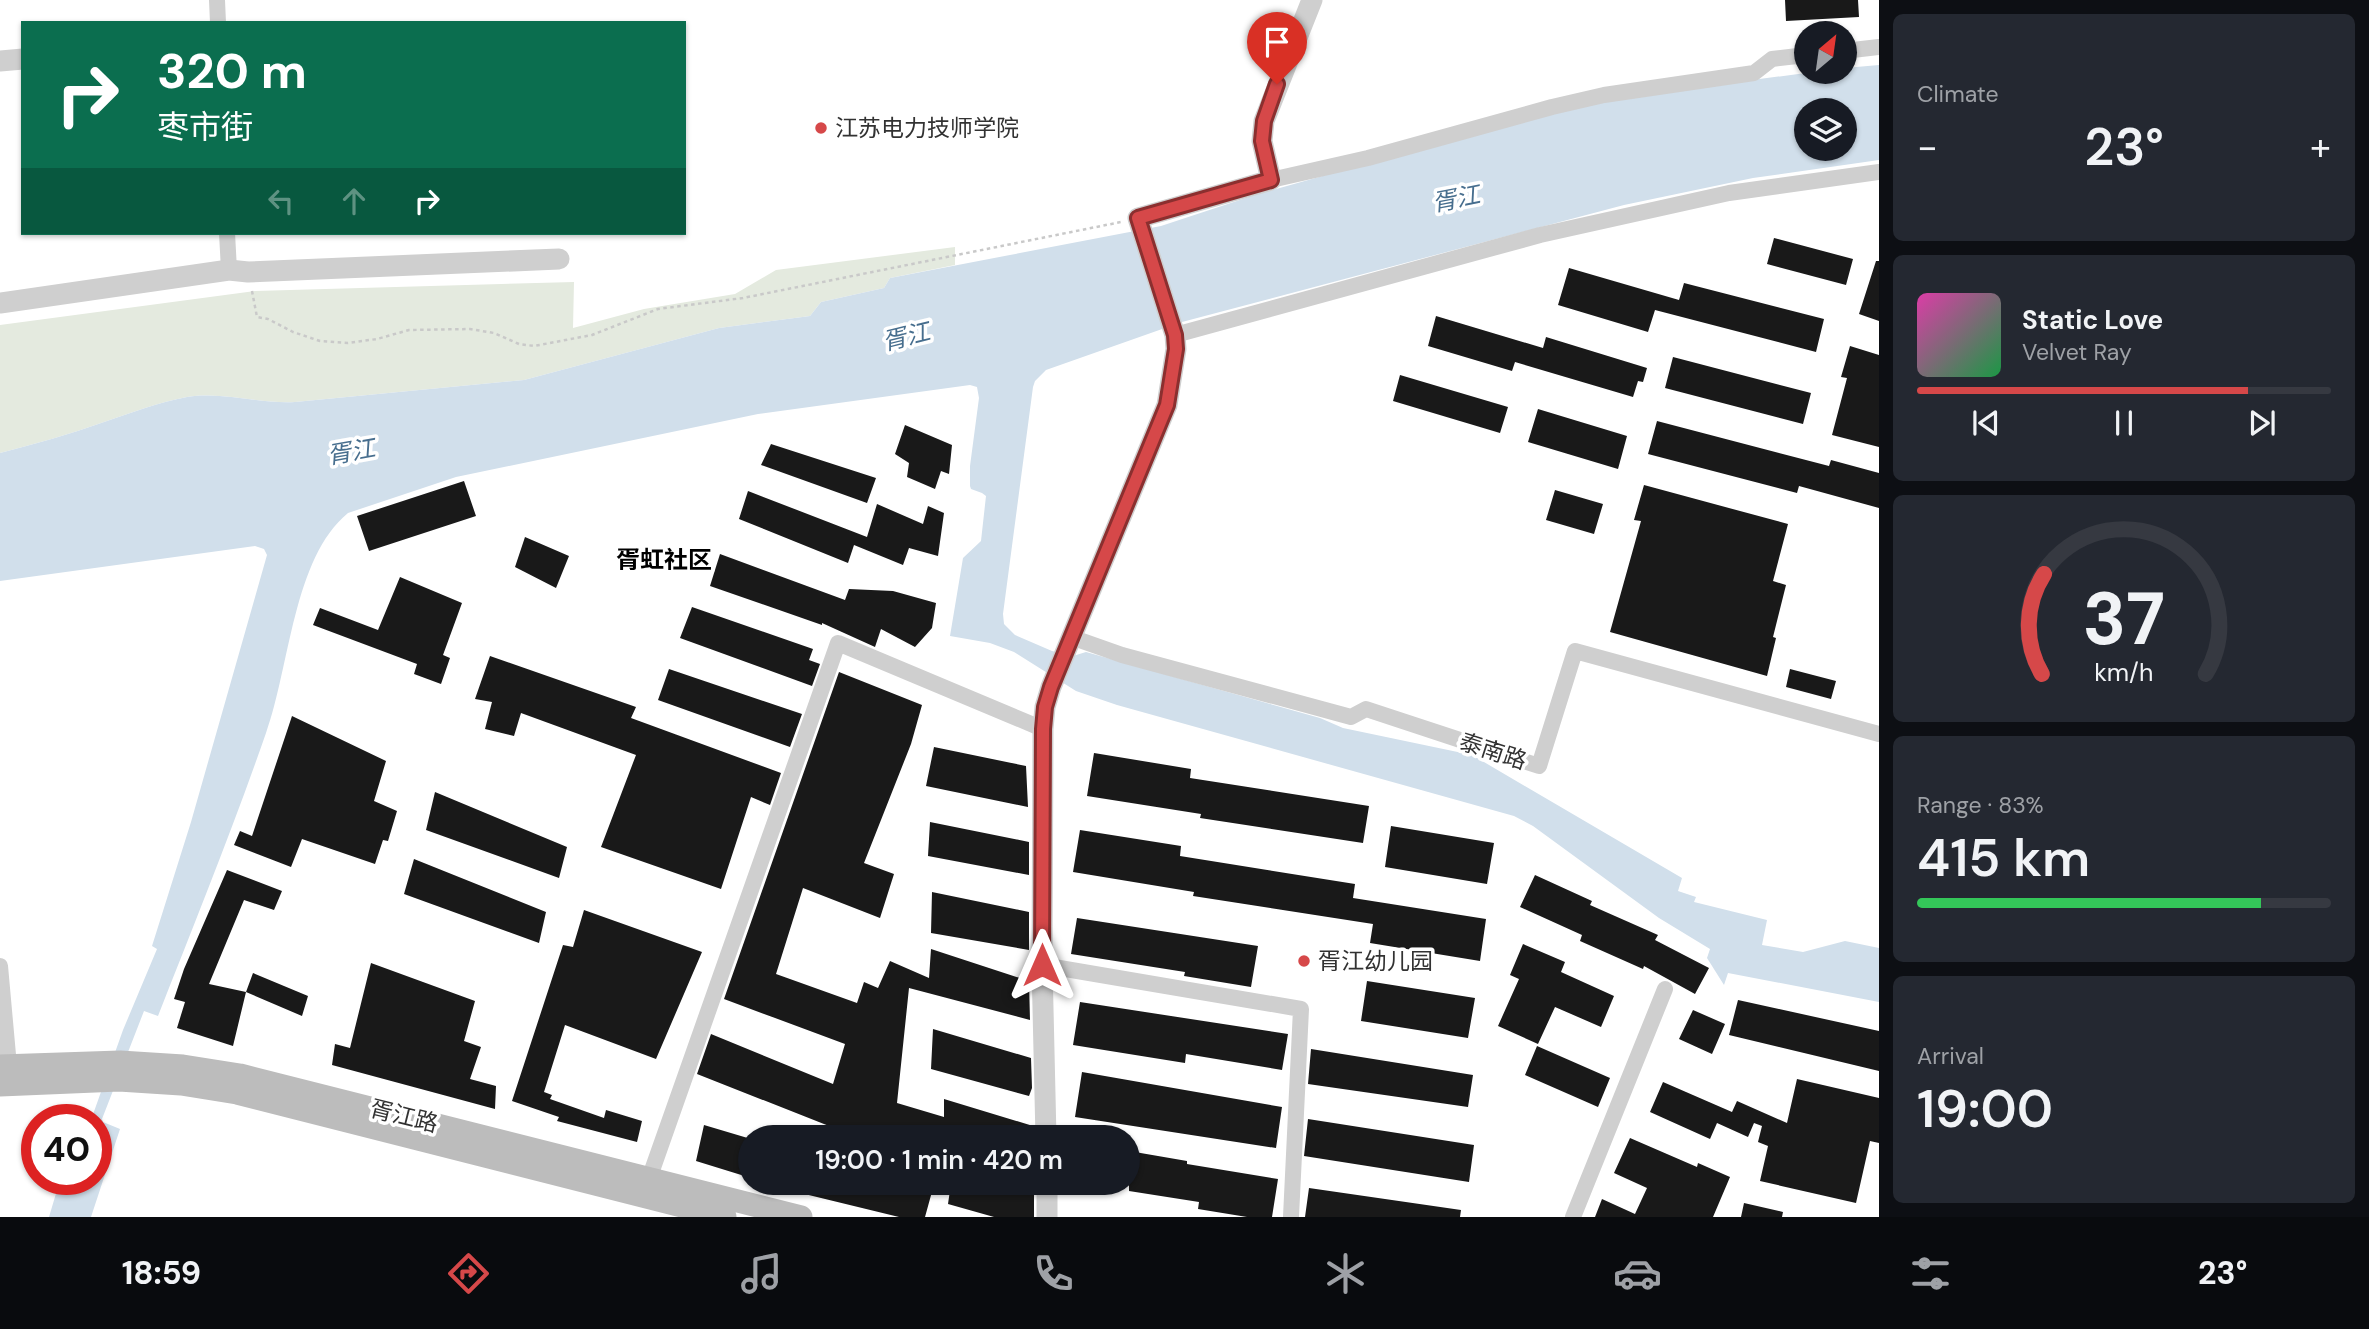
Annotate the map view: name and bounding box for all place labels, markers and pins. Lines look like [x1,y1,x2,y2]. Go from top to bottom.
pin [1247,12.0,1307,84]
place label: 江苏电力技师学院 [835,113,1019,143]
marker: 江苏电力技师学院 [813,120,829,136]
place label: 胥江幼儿园 [1318,946,1433,976]
marker: 胥江幼儿园 [1296,953,1312,969]

